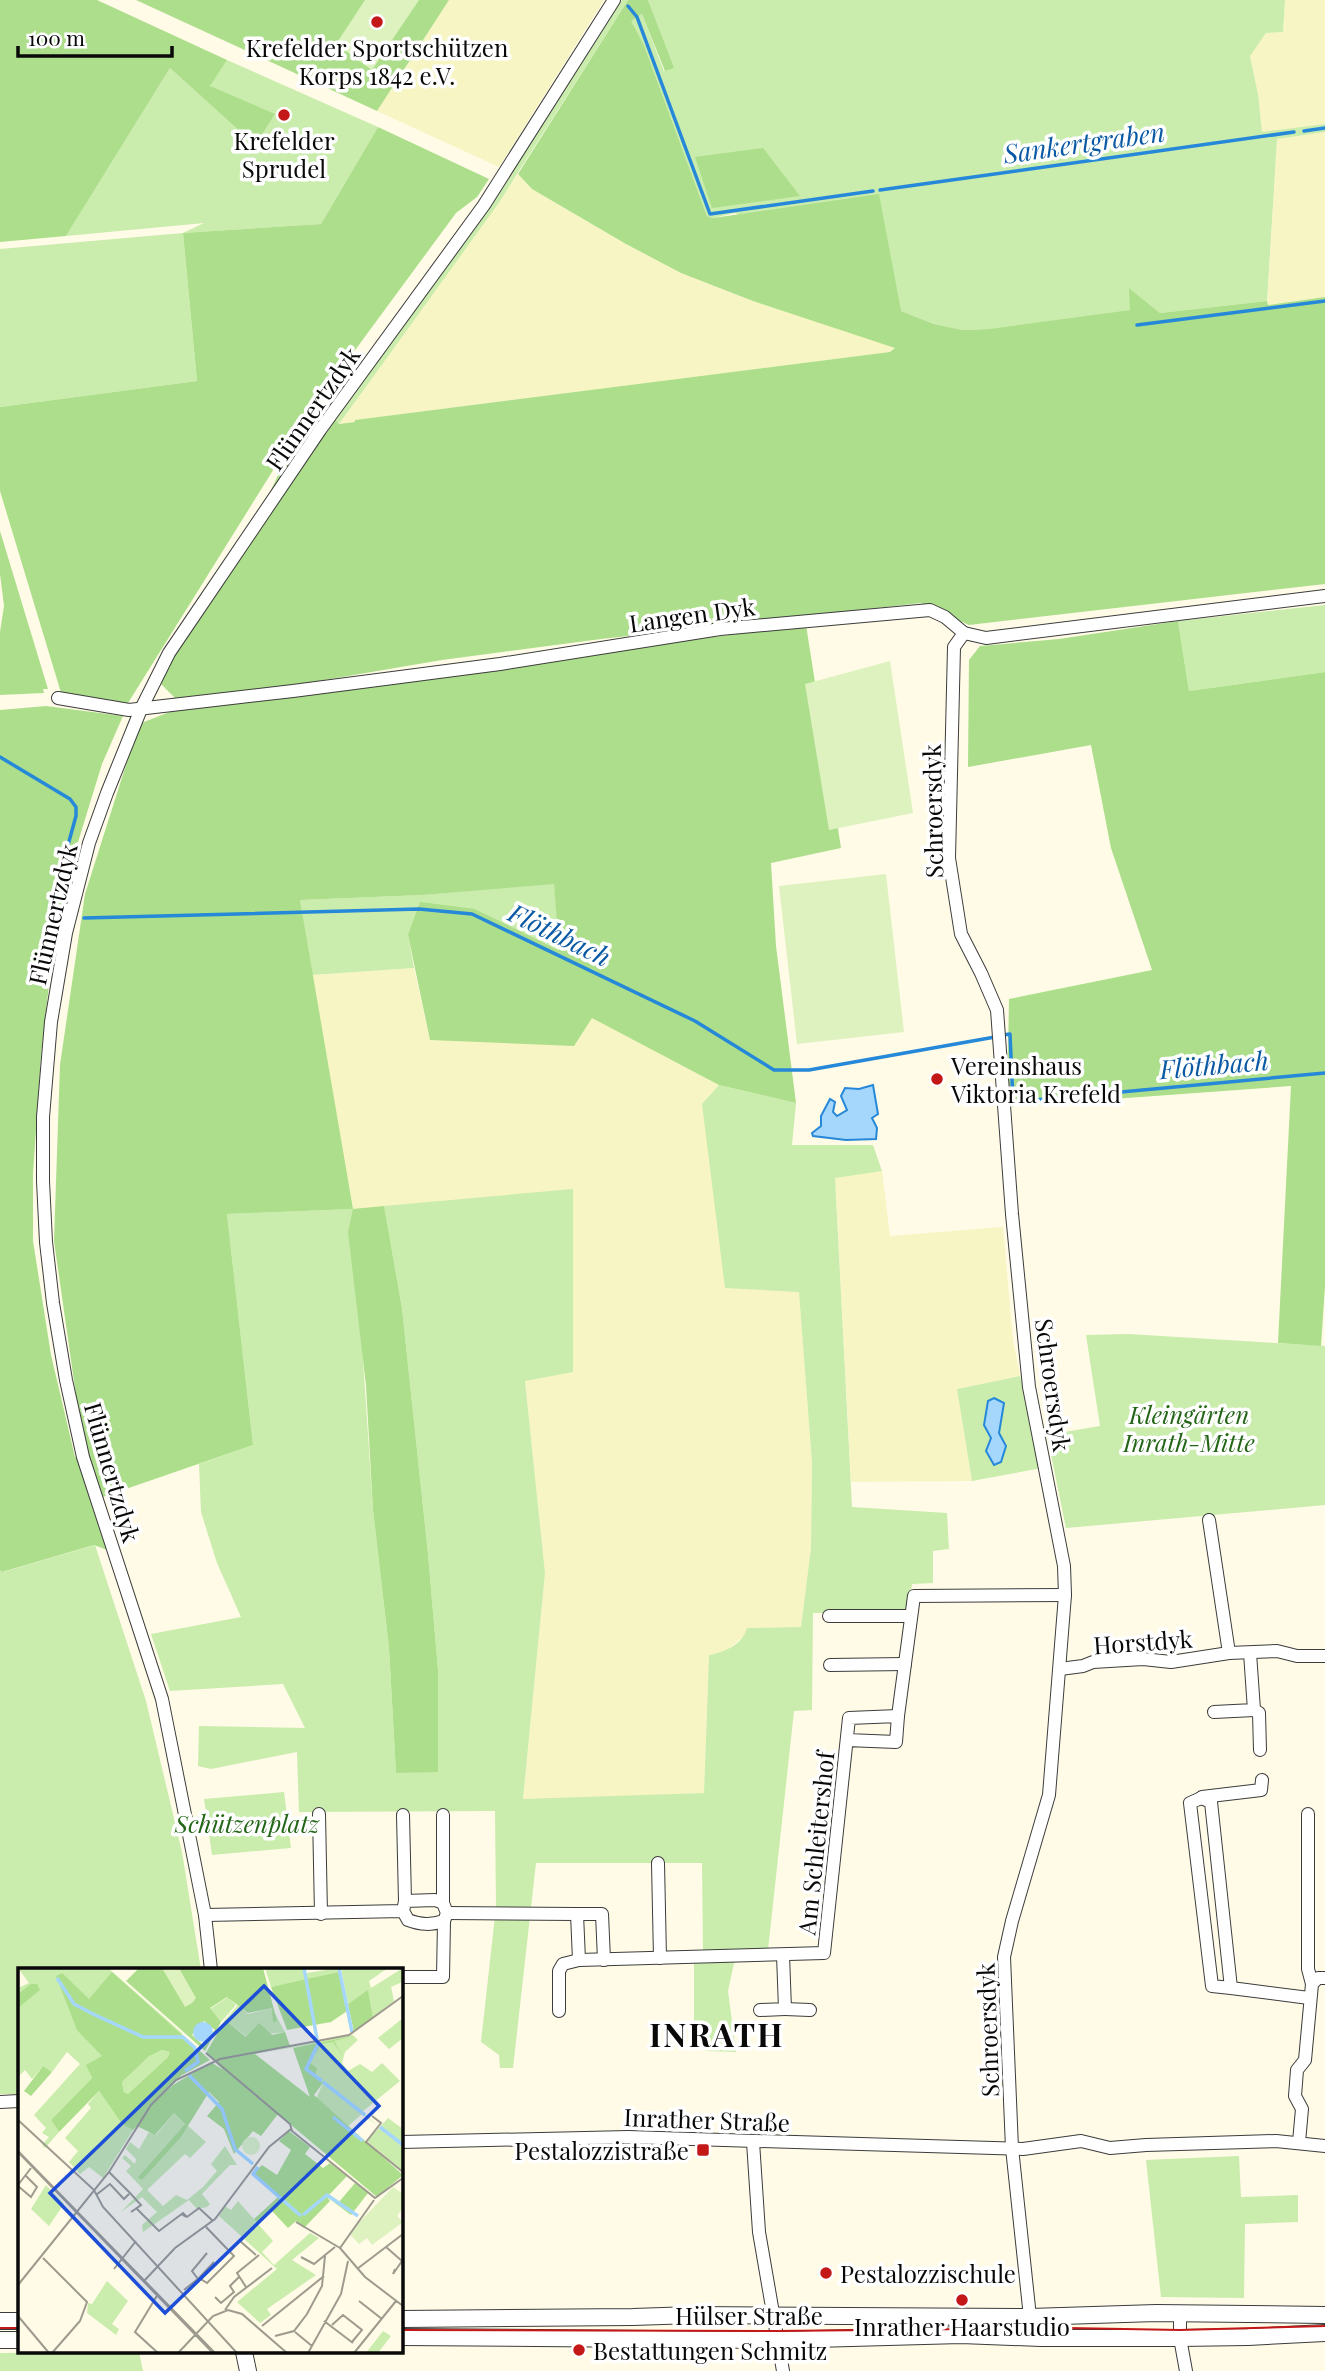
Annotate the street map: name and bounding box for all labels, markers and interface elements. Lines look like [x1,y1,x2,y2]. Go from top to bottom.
scale bar [18,14,172,58]
marker: Krefelder Sportschützen Korps 1842 e.V. [369,14,385,30]
text: 100 m [28,23,85,51]
place label: Krefelder Sportschützen Korps 1842 e.V. [246,31,508,91]
marker: Krefelder Sprudel [276,107,292,123]
water label: Sankertgraben [1000,113,1167,171]
place label: Krefelder Sprudel [233,124,335,184]
street label: Flünnertzdyk [257,339,367,476]
street label: Langen Dyk [627,589,758,639]
street label: Schroersdyk [915,743,949,878]
street label: Flünnertzdyk [20,839,84,988]
water label: Flöthbach [502,894,617,974]
water label: Flöthbach [1157,1042,1270,1086]
place label: Vereinshaus Viktoria Krefeld [950,1049,1121,1109]
marker: Vereinshaus Viktoria Krefeld [929,1071,945,1087]
street label: Schroersdyk [1029,1316,1079,1455]
street label: Flünnertzdyk [78,1398,148,1547]
park label: Kleingärten Inrath-Mitte [1122,1398,1255,1458]
street label: Horstdyk [1092,1622,1195,1660]
street label: Am Schleitershof [789,1748,841,1937]
park label: Schützenplatz [174,1807,320,1839]
street label: Schroersdyk [969,1962,1005,2098]
inset map [18,1968,402,2354]
district label: INRATH [649,2012,785,2055]
street label: Inrather Straße [623,2100,791,2138]
place label: Pestalozzistraße [514,2134,689,2166]
marker: Pestalozzistraße [695,2142,711,2158]
place label: Pestalozzischule [840,2257,1016,2289]
marker: Pestalozzischule [818,2265,834,2281]
marker: Inrather Haarstudio [954,2292,970,2308]
street label: Hülser Straße [675,2299,823,2331]
place label: Inrather Haarstudio [854,2310,1070,2342]
place label: Bestattungen Schmitz [593,2334,827,2366]
marker: Bestattungen Schmitz [571,2342,587,2358]

